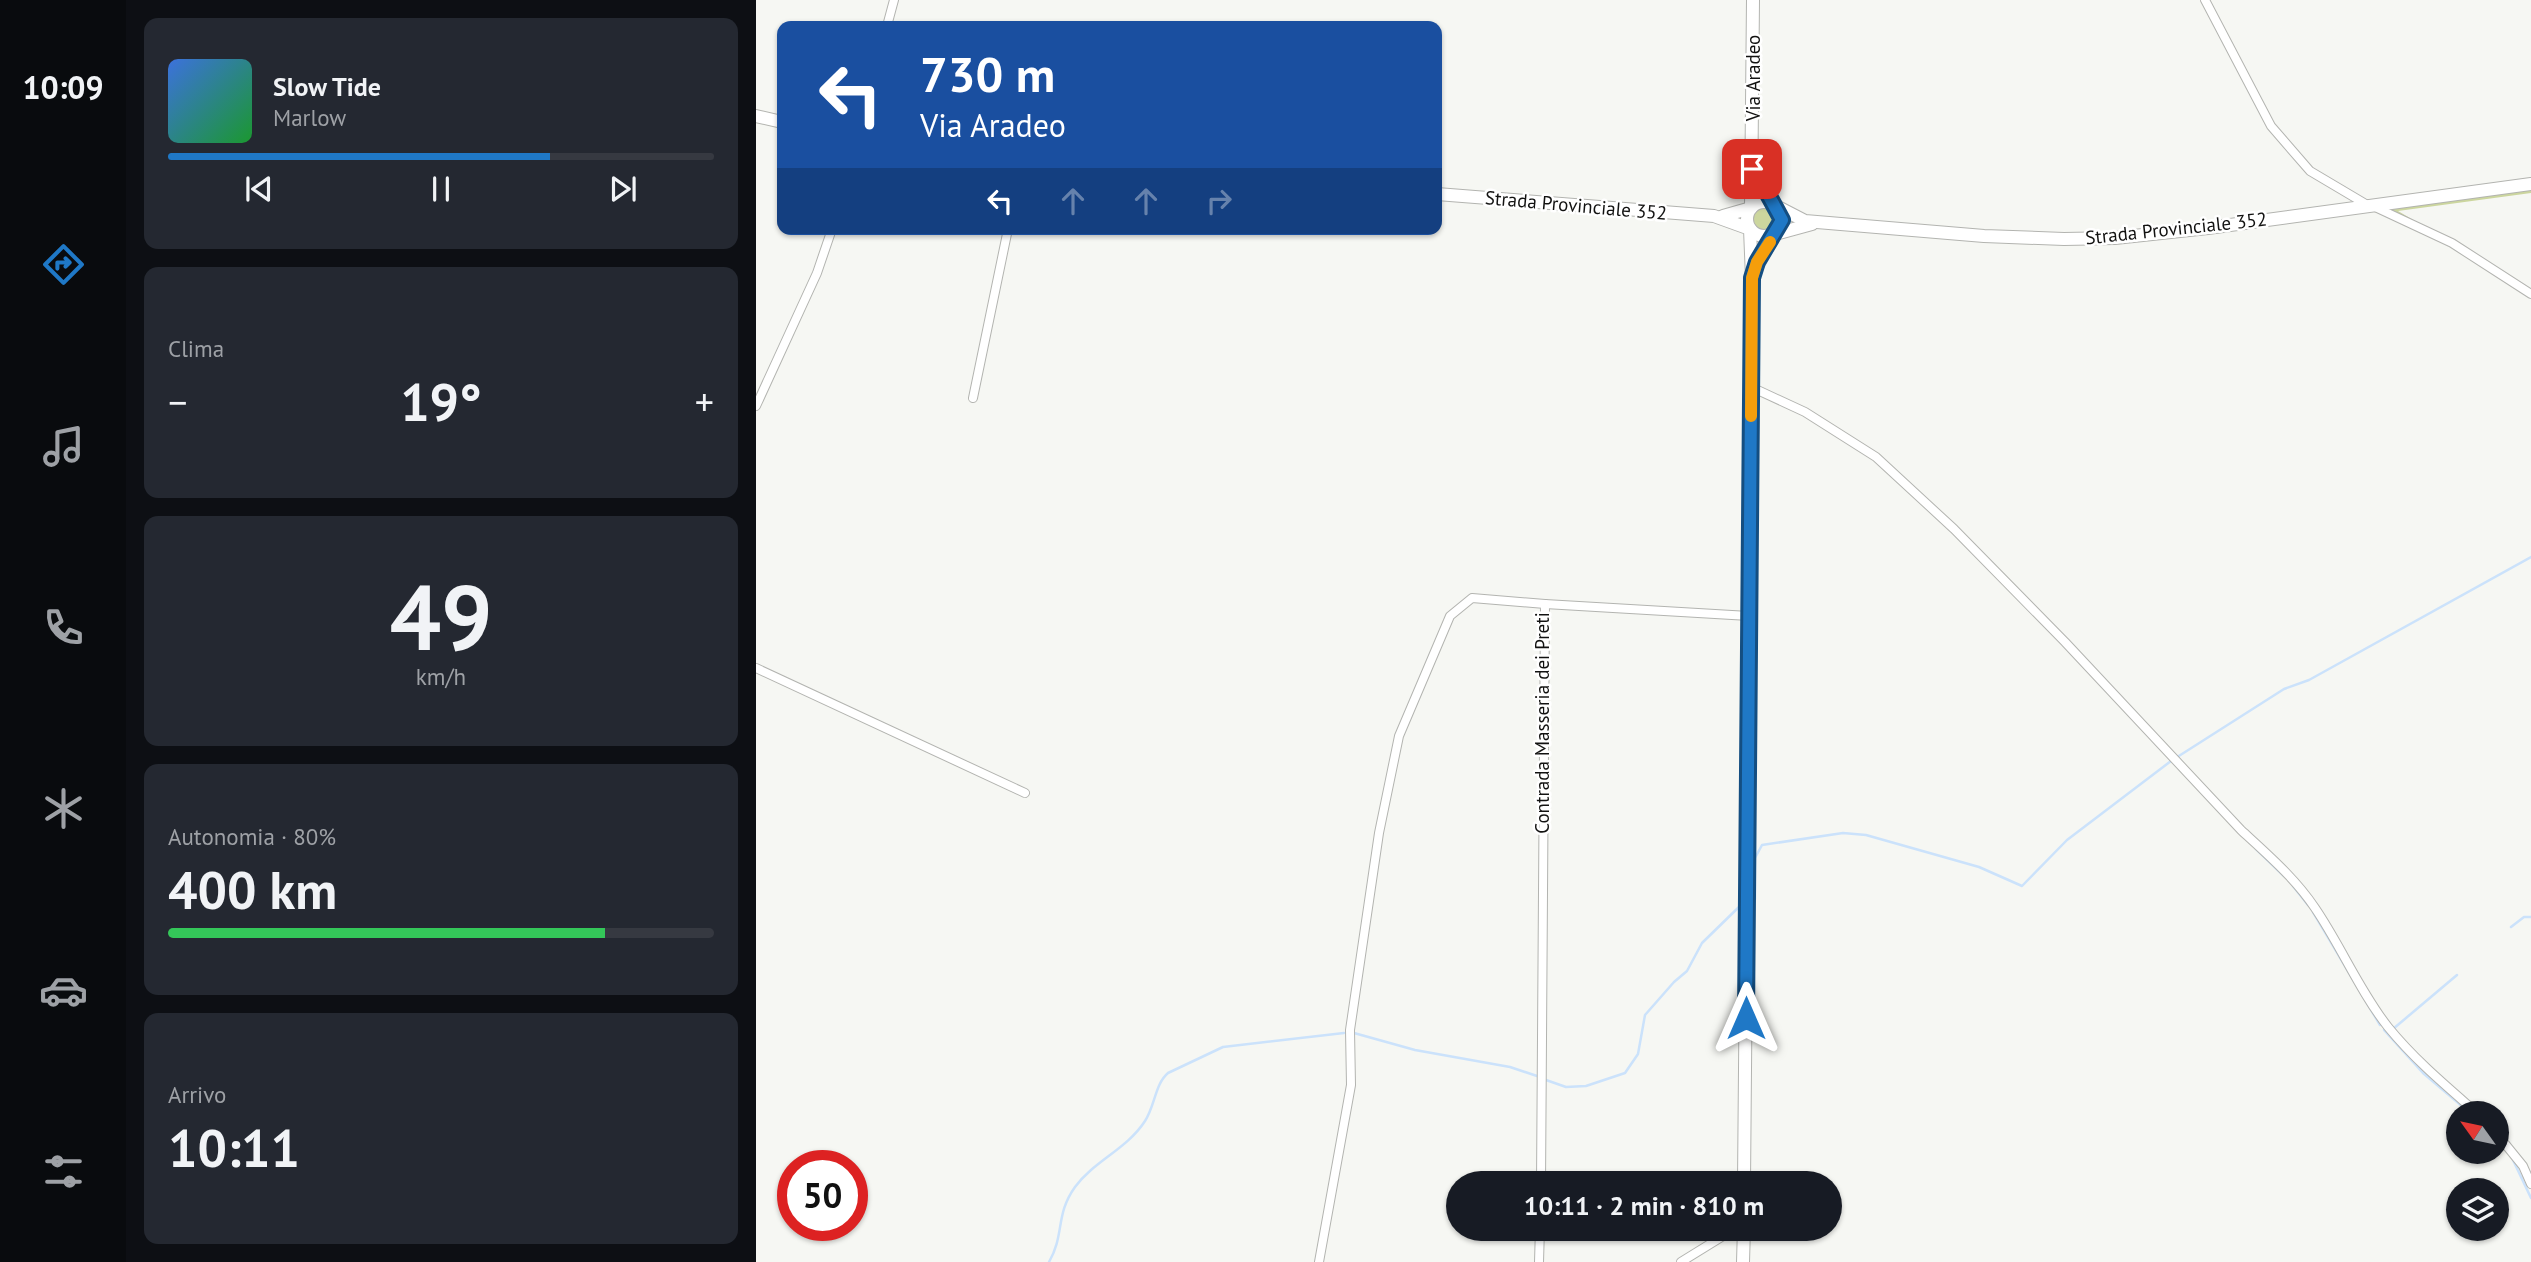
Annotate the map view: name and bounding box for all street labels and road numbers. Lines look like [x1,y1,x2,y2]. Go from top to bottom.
street label: Via Aradeo [1741,35,1765,122]
street label: Strada Provinciale 352 [1484,185,1668,225]
street label: Strada Provinciale 352 [2084,207,2268,249]
street label: Contrada Masseria dei Preti [1530,612,1554,834]

